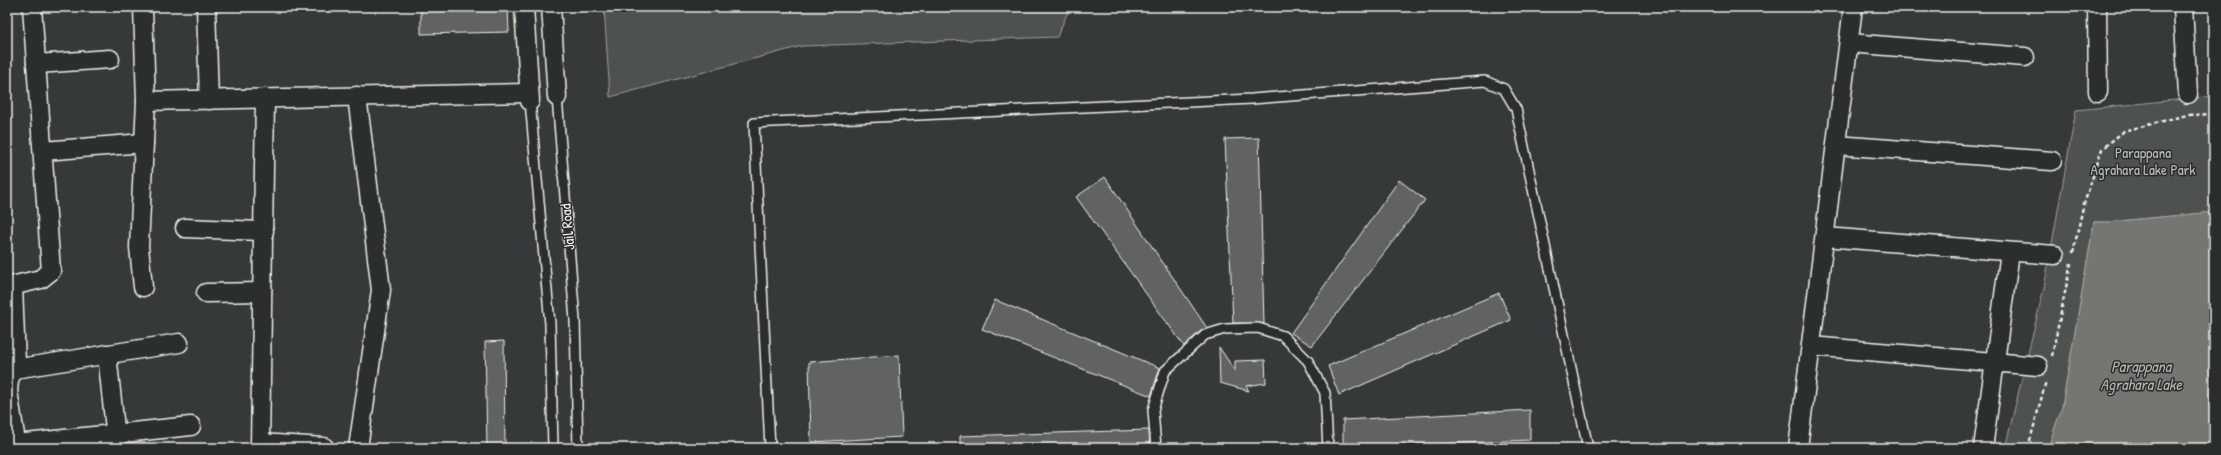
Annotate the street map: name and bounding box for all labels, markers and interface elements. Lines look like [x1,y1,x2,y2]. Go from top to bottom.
park label: Parappana Agrahara Lake Park [2090,142,2196,180]
street label: Jail Road [554,203,580,251]
water label: Parappana Agrahara Lake [2100,355,2182,395]

